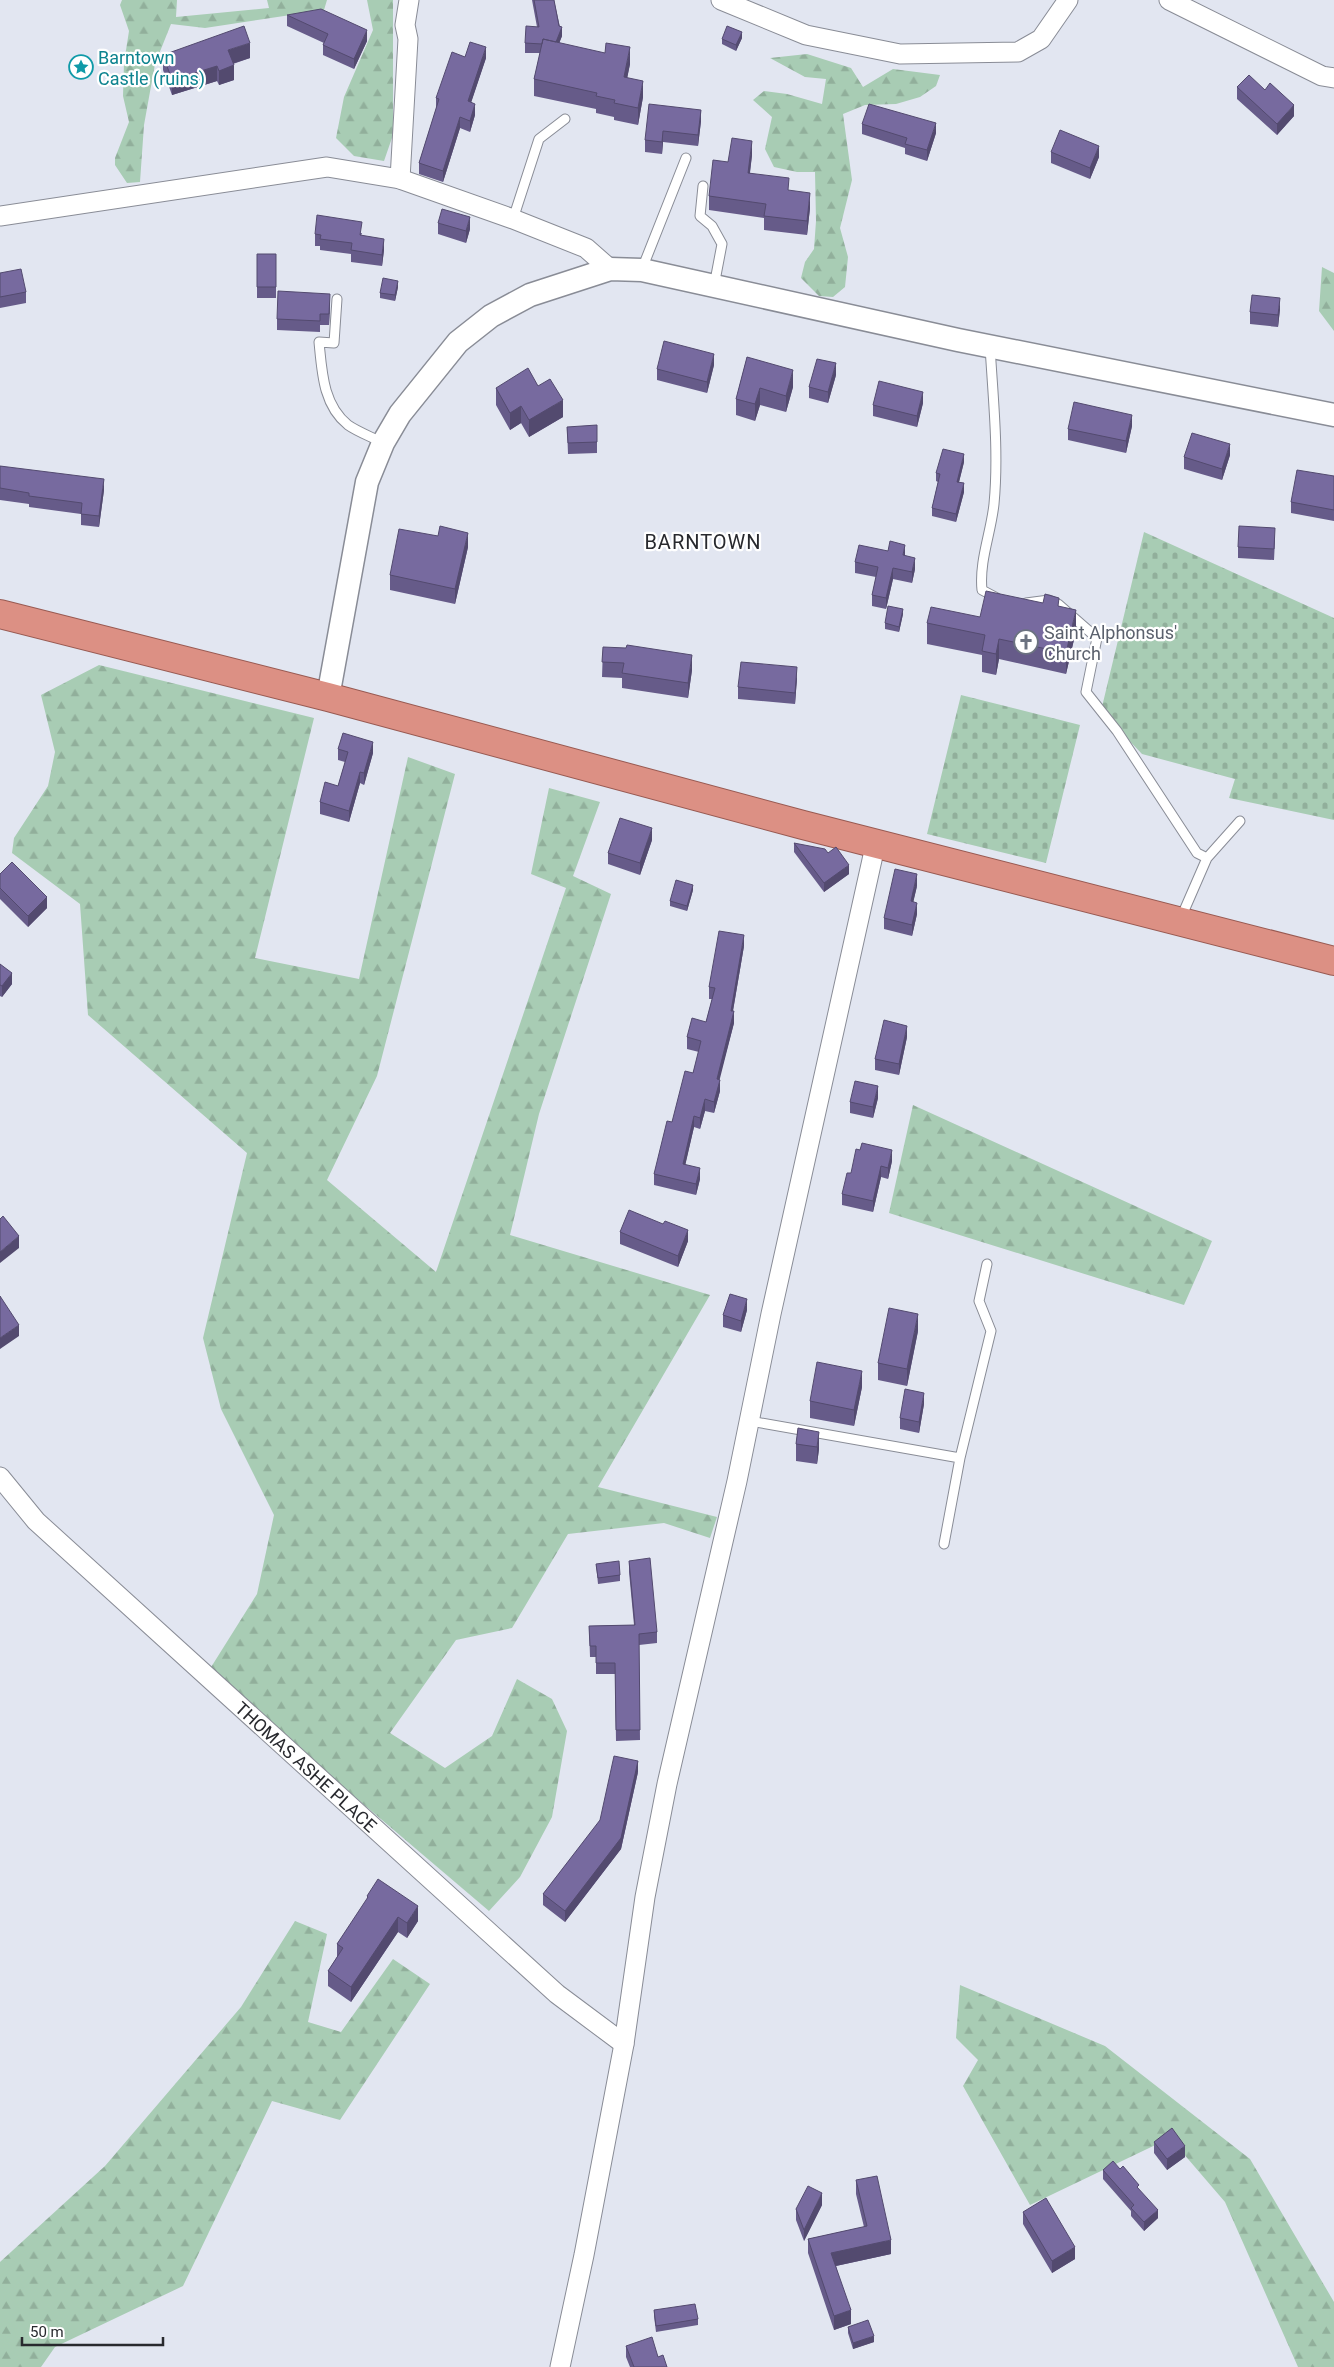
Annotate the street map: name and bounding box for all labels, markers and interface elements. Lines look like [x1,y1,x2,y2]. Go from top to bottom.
place label: Barntown Castle (ruins) [98,47,205,90]
place icon: Barntown Castle (ruins) [68,54,94,80]
district label: BARNTOWN [644,530,762,554]
place label: Saint Alphonsus' Church [1044,622,1177,664]
church icon: Saint Alphonsus' Church [1013,629,1039,655]
street label: THOMAS ASHE PLACE [231,1697,381,1836]
scale bar [22,2314,164,2346]
text: 50 m [30,2323,64,2341]

